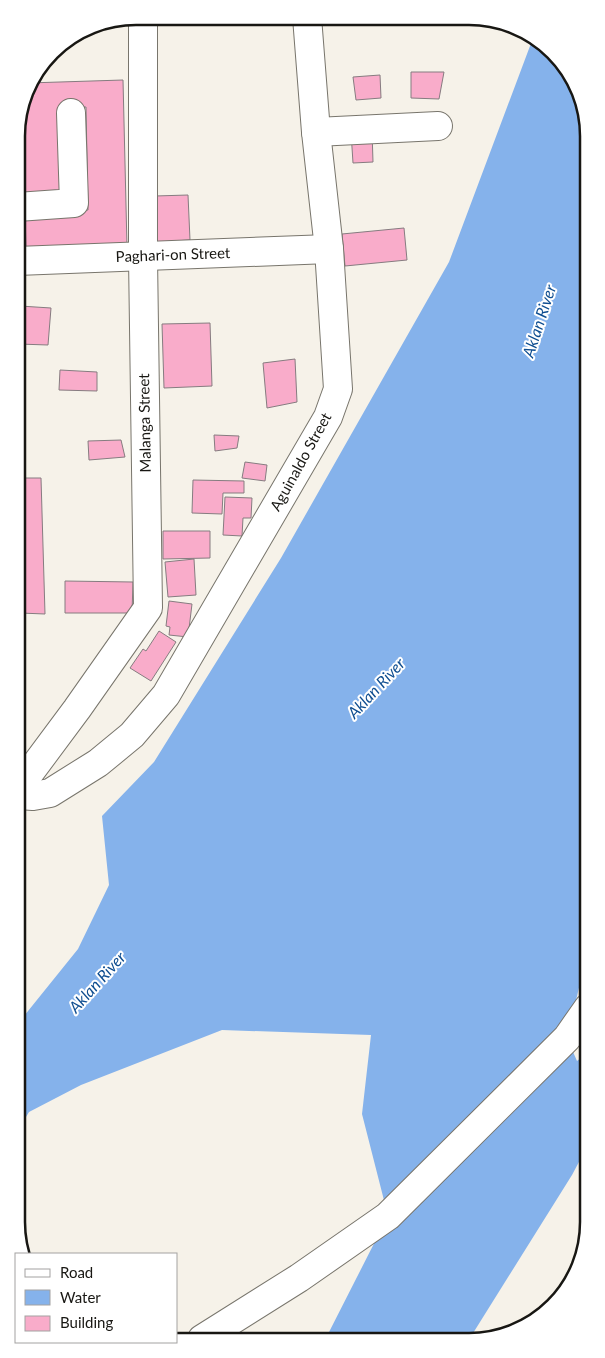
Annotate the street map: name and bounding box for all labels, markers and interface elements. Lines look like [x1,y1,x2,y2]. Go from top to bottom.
street label: Paghari-on Street [115,243,231,265]
water label: Aklan River [518,282,559,360]
street label: Malanga Street [134,373,154,473]
street label: Aguinaldo Street [266,409,335,514]
water label: Aklan River [342,653,409,722]
water label: Aklan River [64,947,129,1017]
legend [15,1253,178,1343]
text: Road [60,1263,93,1281]
text: Water [60,1288,101,1306]
text: Building [60,1313,113,1331]

